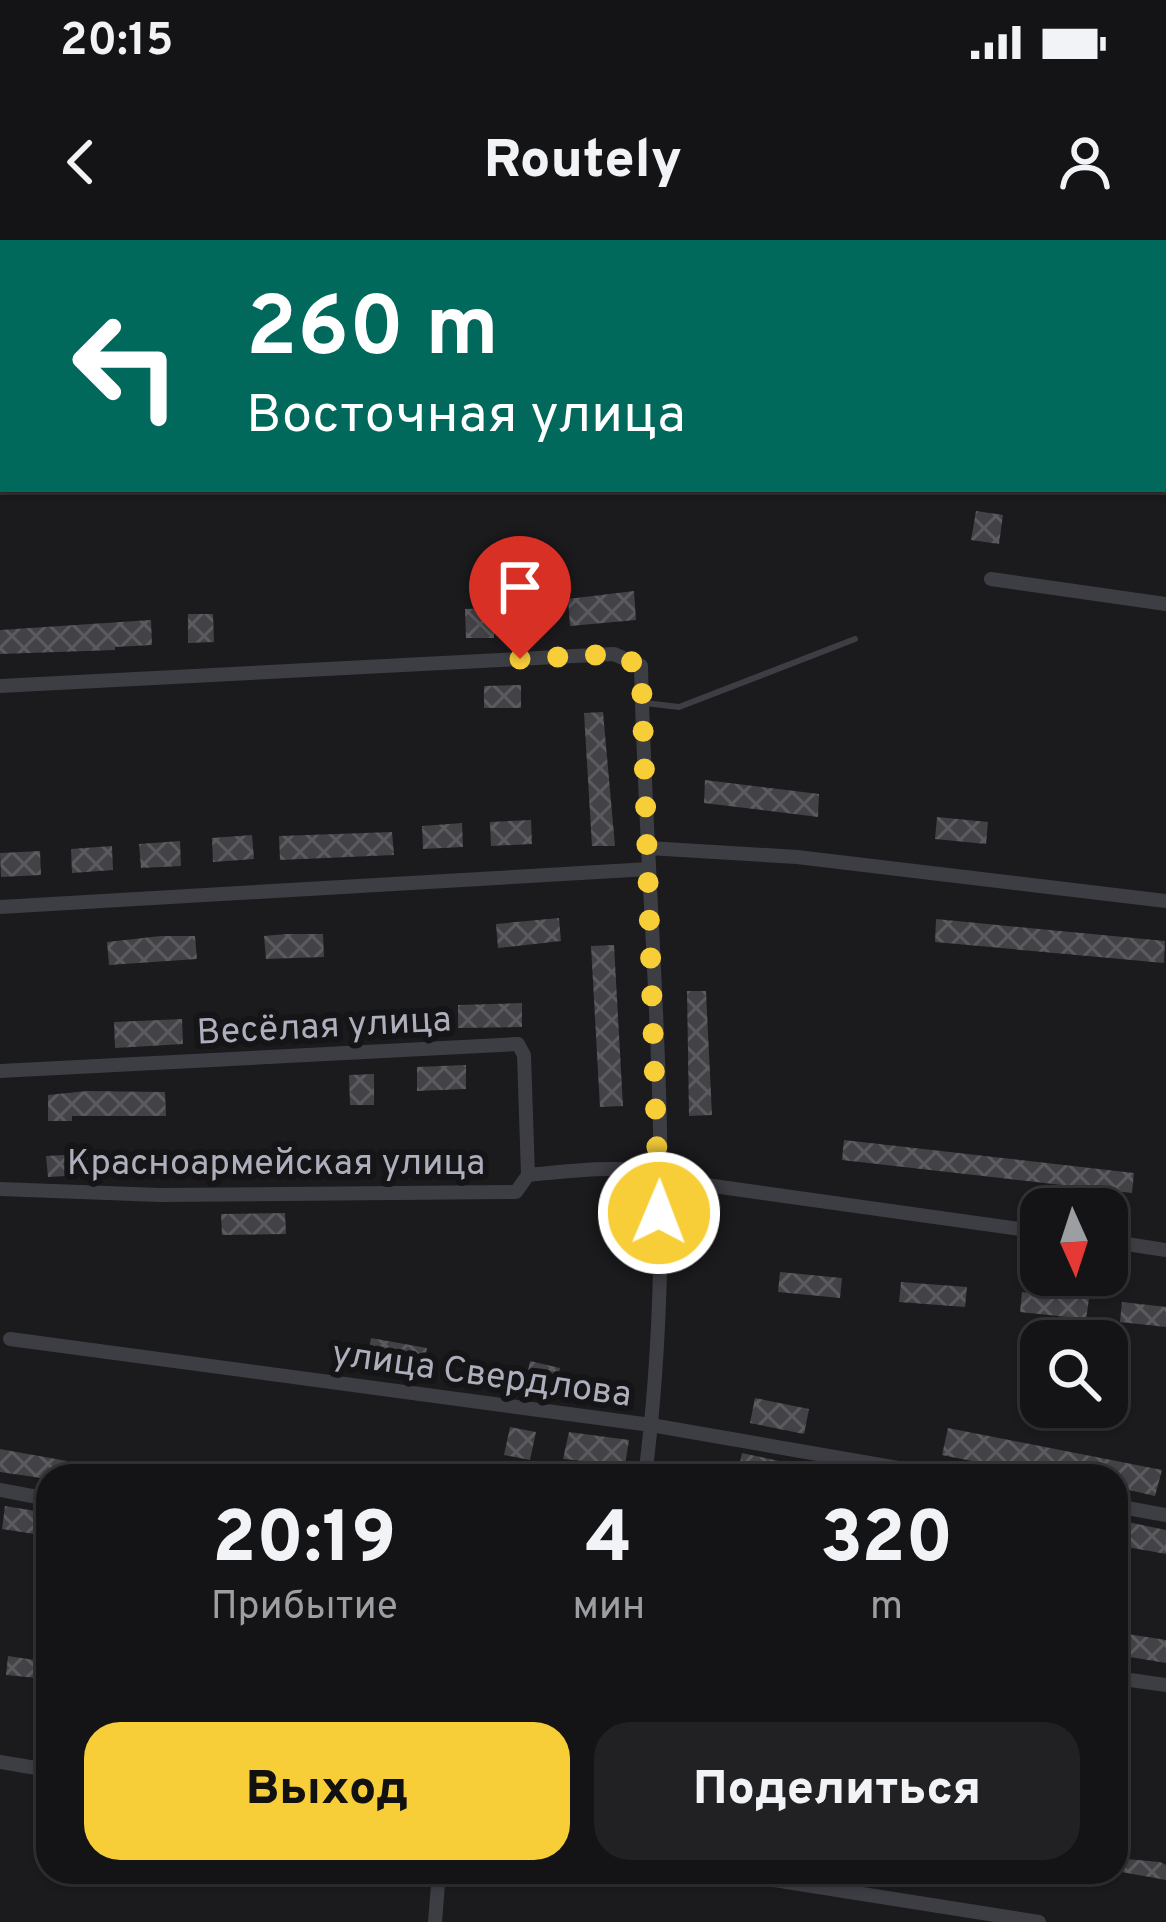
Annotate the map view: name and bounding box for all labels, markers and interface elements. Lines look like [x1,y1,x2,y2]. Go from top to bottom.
text: 20:15 [60,14,174,71]
text: Routely [484,128,682,197]
icon: back [48,129,114,195]
icon: person [1052,129,1118,195]
text: 260 m [246,279,499,385]
icon: left [48,288,204,444]
text: Восточная улица [246,383,686,452]
pin [469,536,571,659]
icon: arrive [487,554,553,620]
street label: Весёлая улица [196,998,453,1058]
street label: Красноармейская улица [67,1142,485,1188]
position arrow [596,1150,722,1276]
north arrow [1020,1188,1128,1296]
map controls [1020,1188,1128,1428]
button: search [1020,1320,1128,1428]
street label: улица Свердлова [329,1332,634,1420]
text: 20:19 [212,1496,396,1588]
text: 4 [585,1496,632,1588]
text: 320 [820,1496,953,1588]
text: Прибытие [211,1584,398,1633]
text: мин [572,1584,645,1633]
text: m [870,1584,903,1633]
button: Выход [84,1722,570,1860]
button: Поделиться [594,1722,1080,1860]

